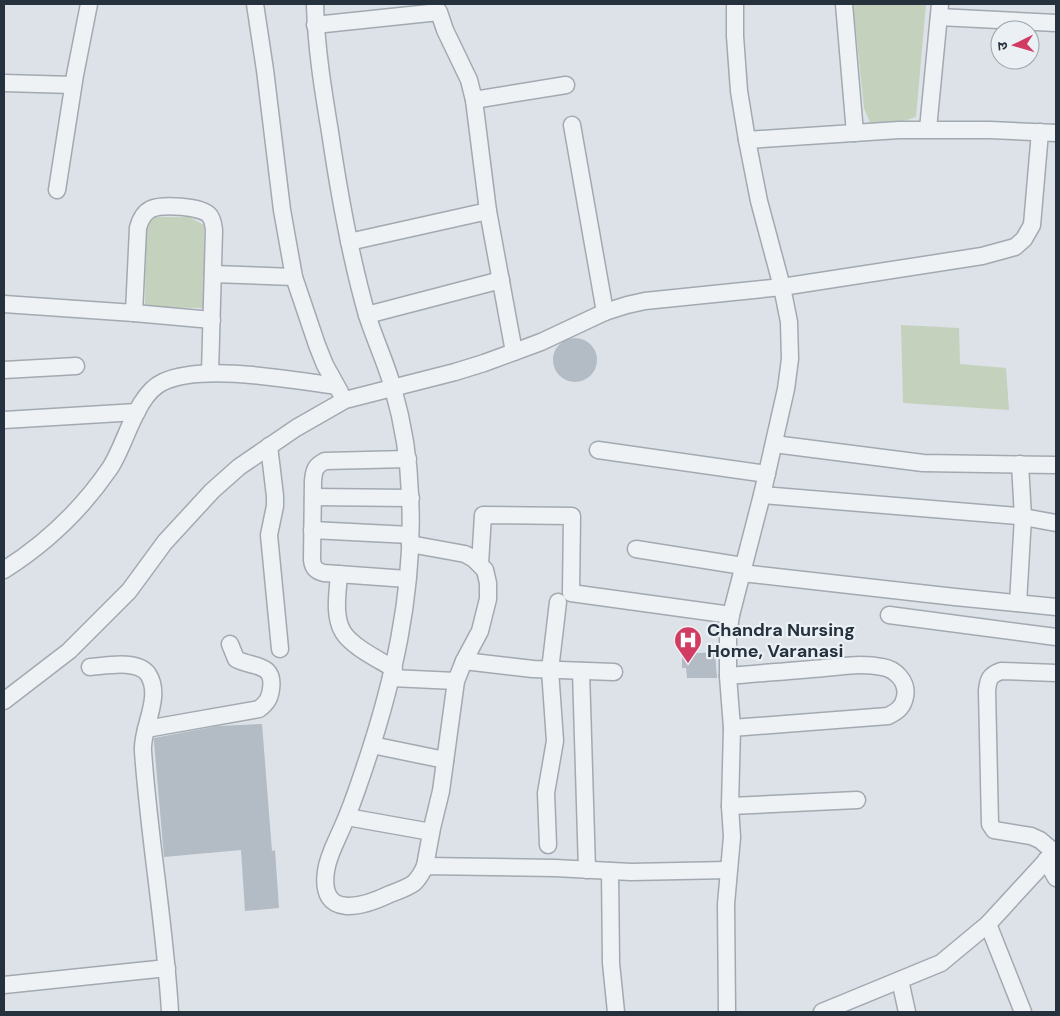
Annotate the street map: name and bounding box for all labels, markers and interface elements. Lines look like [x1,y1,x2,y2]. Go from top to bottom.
north arrow [990,20,1040,70]
text: उ [993,40,1011,51]
place label: Chandra Nursing Home, Varanasi [707,618,855,663]
hospital icon: Chandra Nursing Home, Varanasi [673,625,703,664]

